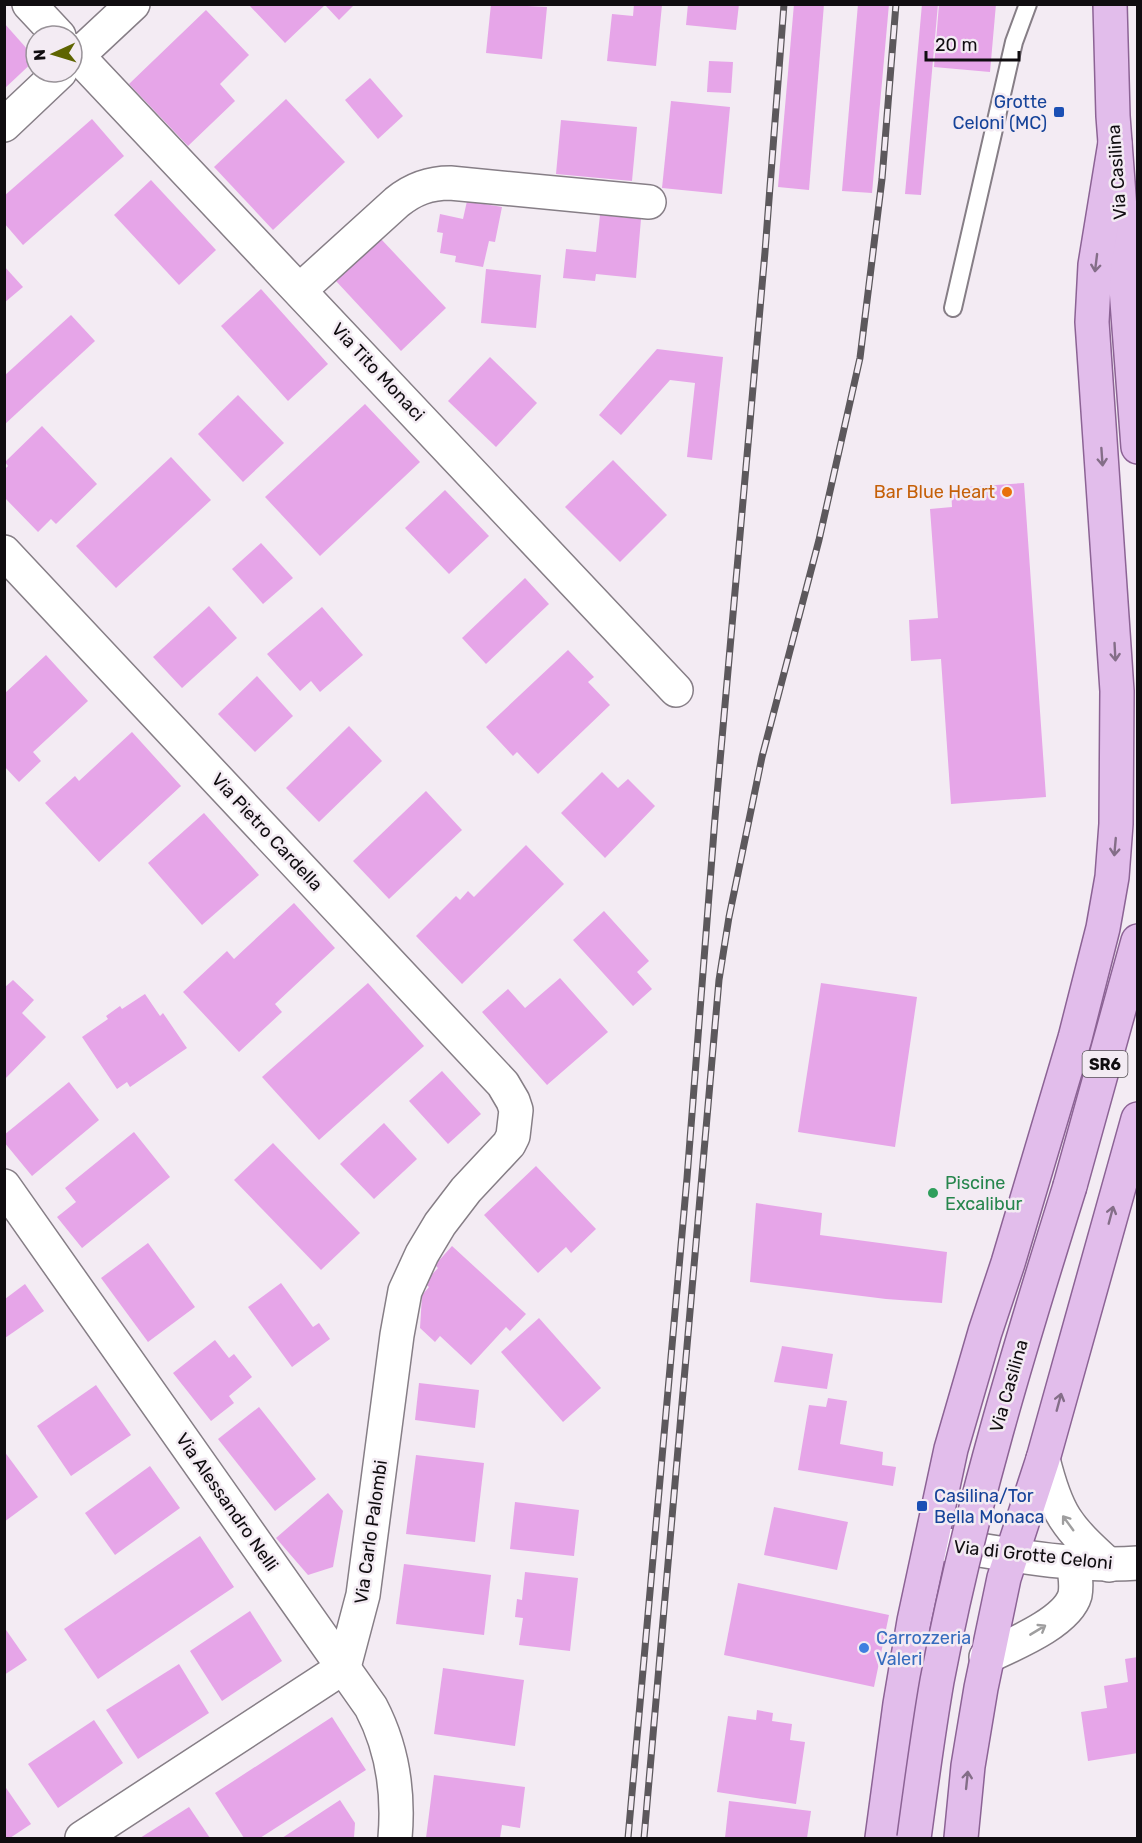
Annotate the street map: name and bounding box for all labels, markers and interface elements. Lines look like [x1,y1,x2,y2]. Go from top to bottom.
north arrow [24,24,84,84]
scale bar [926,24,1019,62]
text: 20 m [935,34,977,56]
text: N [30,49,49,61]
place label: Grotte Celoni (MC) [953,91,1047,134]
marker: Grotte Celoni (MC) [1052,105,1066,119]
street label: Via Casilina [1103,124,1131,220]
one-way arrow [1090,252,1101,272]
street label: Via Tito Monaci [327,318,429,426]
one-way arrow [1096,447,1107,467]
place label: Bar Blue Heart [874,481,995,503]
marker: Bar Blue Heart [1000,485,1014,499]
one-way arrow [1110,641,1121,661]
street label: Via Pietro Cardella [207,769,327,895]
one-way arrow [1109,836,1120,856]
road number: SR6 [1082,1051,1128,1077]
place label: Piscine Excalibur [945,1172,1022,1215]
marker: Piscine Excalibur [926,1186,940,1200]
one-way arrow [1106,1205,1117,1224]
street label: Via Casilina [985,1337,1033,1435]
one-way arrow [1054,1393,1065,1412]
street label: Via Alessandro Nelli [171,1429,283,1575]
street label: Via Carlo Palombi [350,1458,392,1606]
place label: Casilina/Tor Bella Monaca [934,1485,1045,1528]
marker: Casilina/Tor Bella Monaca [915,1499,929,1513]
one-way arrow [1062,1516,1074,1532]
street label: Via di Grotte Celoni [952,1536,1114,1574]
one-way arrow [1029,1623,1046,1635]
place label: Carrozzeria Valeri [876,1627,971,1670]
marker: Carrozzeria Valeri [857,1641,871,1655]
one-way arrow [962,1771,973,1791]

